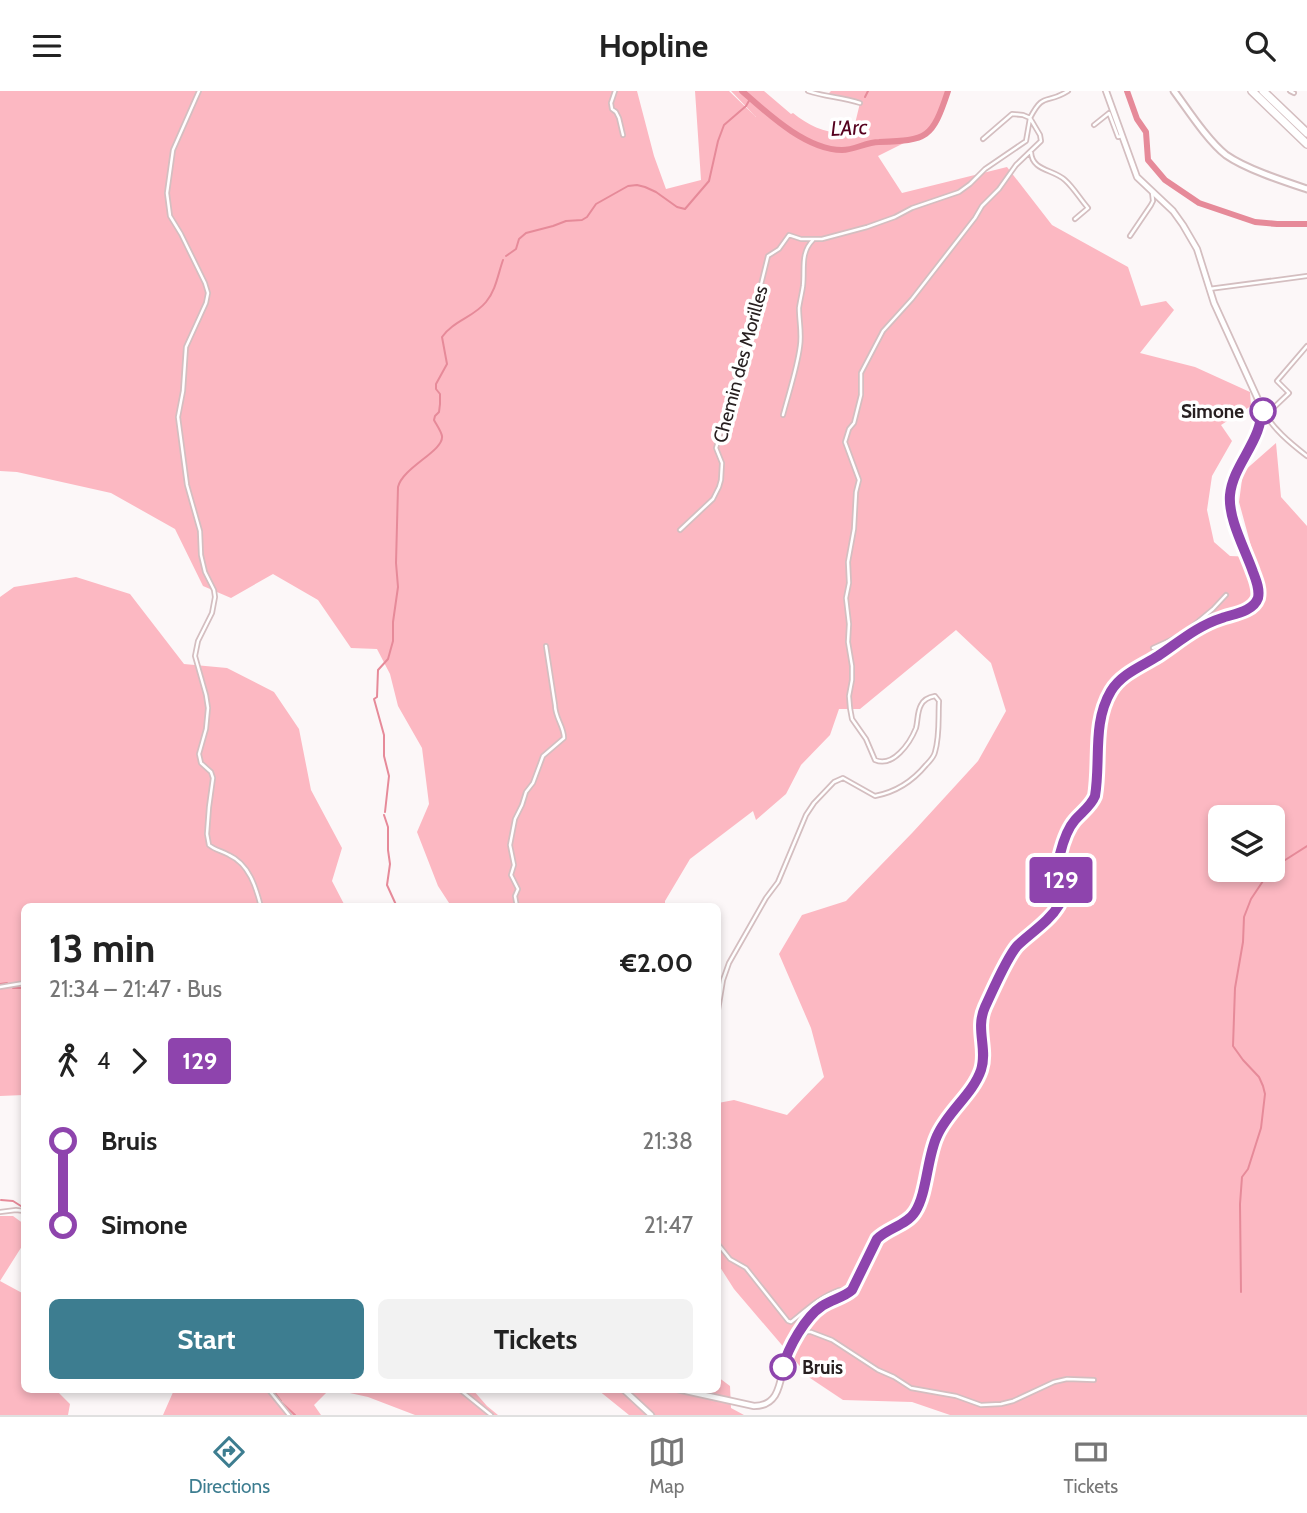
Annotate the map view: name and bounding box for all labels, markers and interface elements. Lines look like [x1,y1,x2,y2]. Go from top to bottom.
text: Hopline [599,26,708,65]
icon: menu [28,27,66,65]
icon: search [1241,27,1279,65]
water label: L'Arc [830,114,868,141]
street label: Chemin des Morilles [708,283,773,445]
marker: Simone [1250,398,1276,424]
place label: Simone [1181,400,1244,423]
map controls [1208,805,1285,882]
button: layers [1208,805,1285,882]
line badge: 129 [1021,857,1101,903]
text: 129 [1043,865,1079,894]
text: 13 min [49,925,155,972]
text: €2.00 [620,947,693,979]
text: 21:34 – 21:47 · Bus [49,975,222,1003]
icon: walk [49,1042,87,1080]
icon: forward [120,1042,158,1080]
text: 129 [182,1046,217,1075]
text: 4 [97,1047,110,1075]
text: Bruis [101,1125,157,1157]
text: 21:38 [642,1127,693,1155]
text: Simone [101,1209,187,1241]
text: 21:47 [644,1211,693,1239]
button: Start [49,1299,364,1379]
button: Tickets [378,1299,693,1379]
marker: Bruis [770,1354,796,1380]
place label: Bruis [802,1356,843,1379]
tab: Directions [189,1433,270,1498]
tab: Map [648,1433,686,1498]
tab: Tickets [1063,1433,1118,1498]

